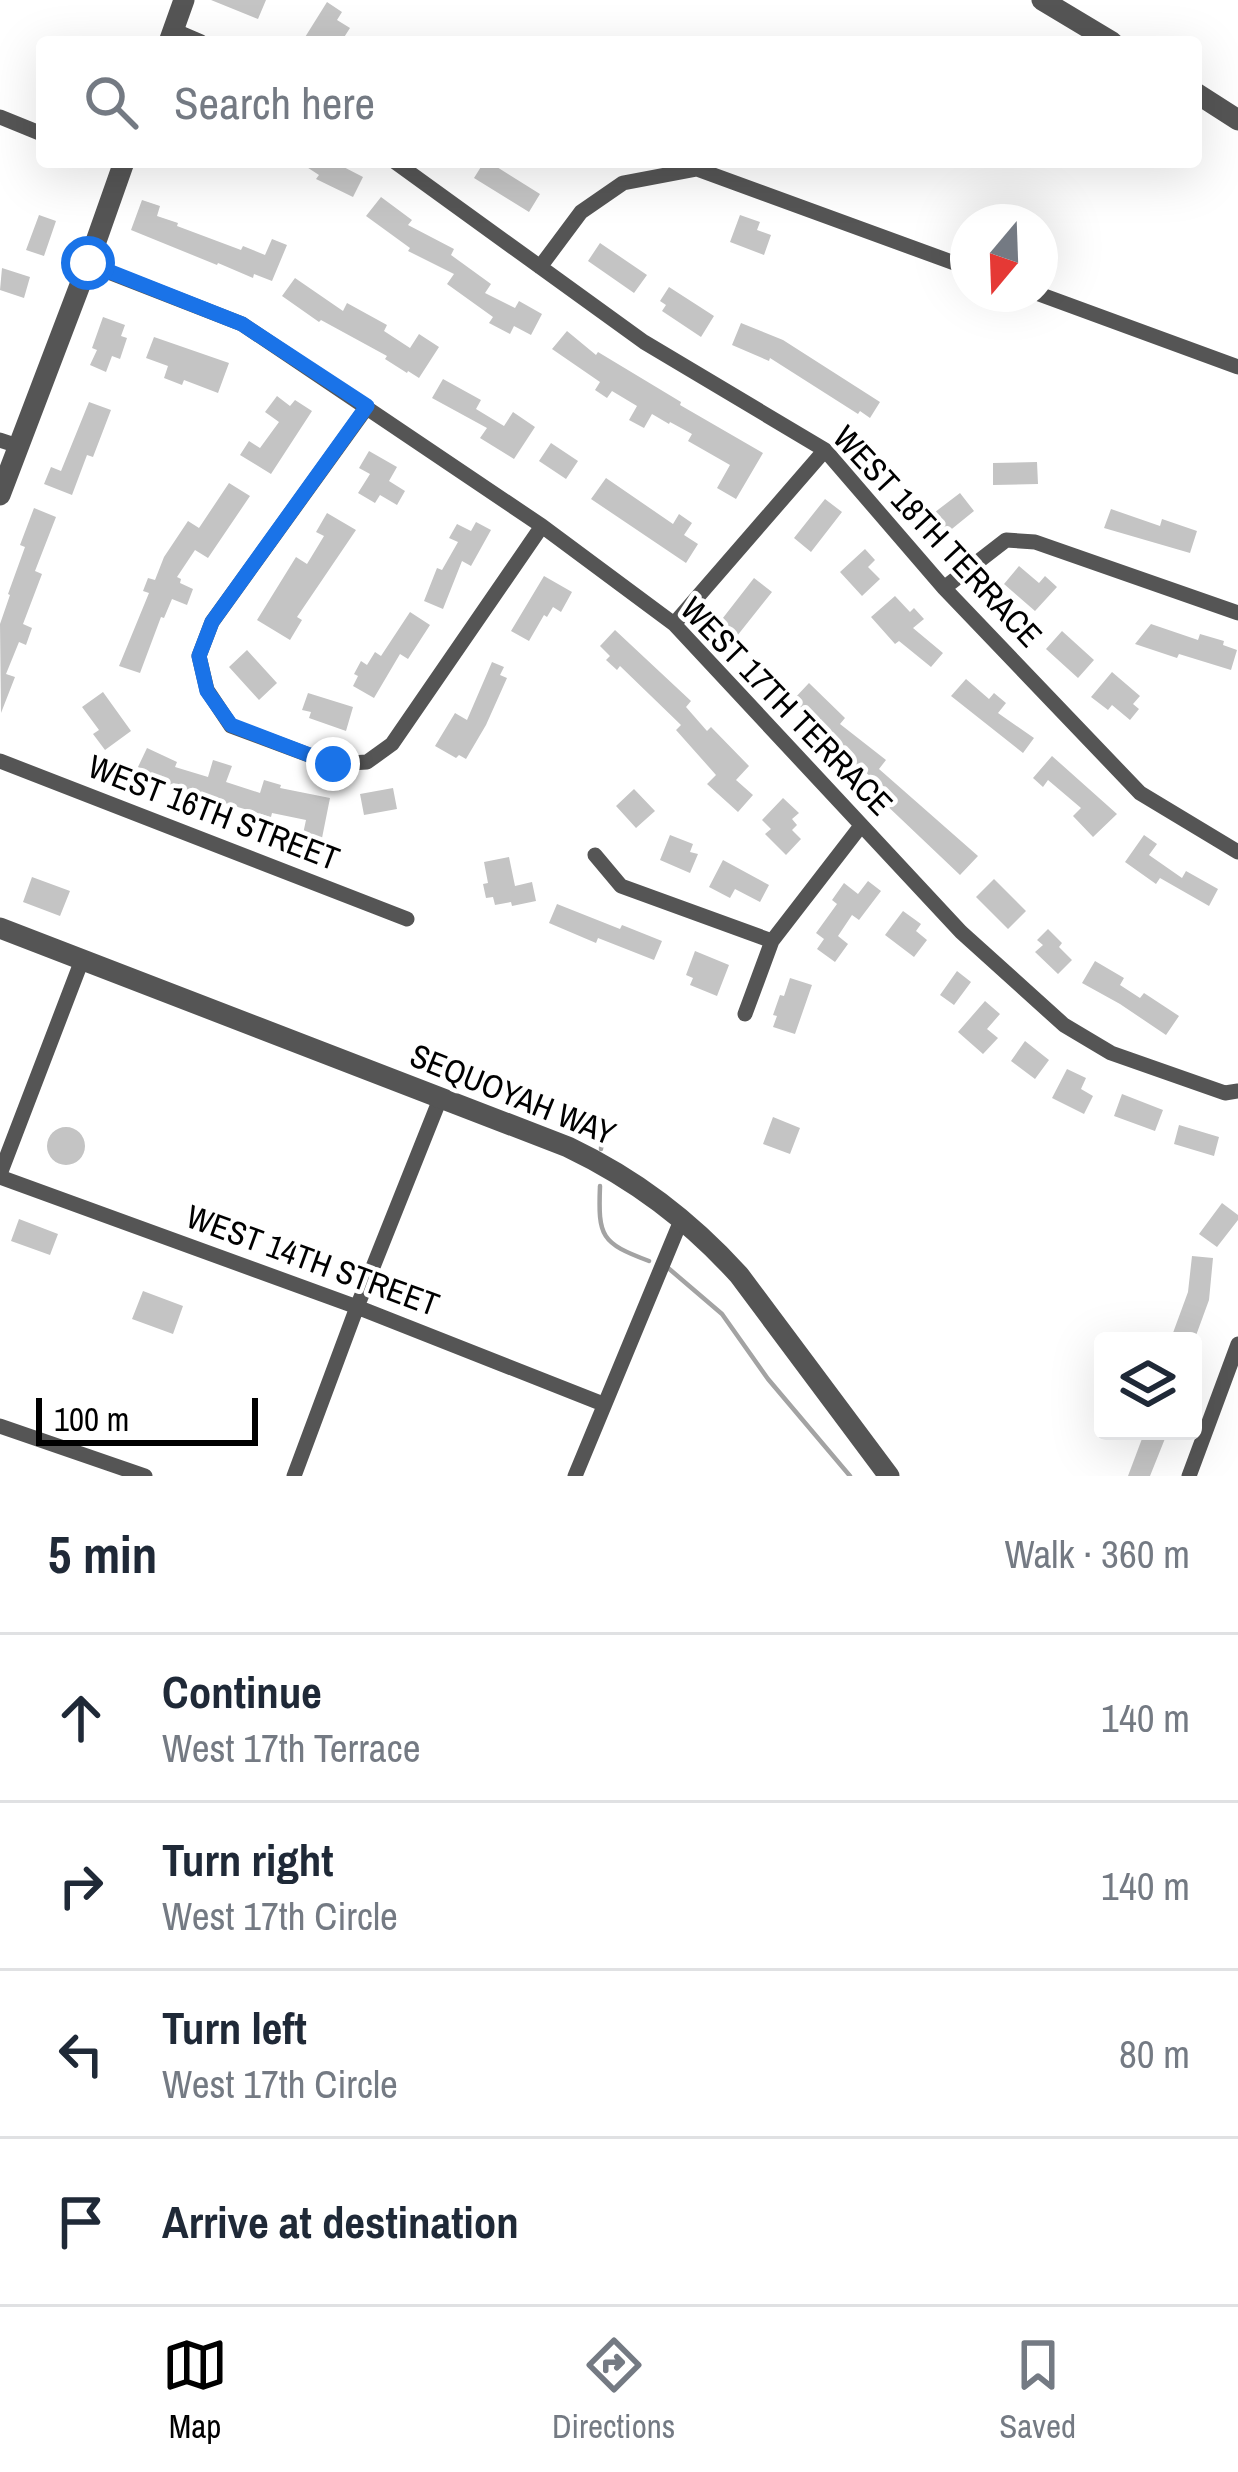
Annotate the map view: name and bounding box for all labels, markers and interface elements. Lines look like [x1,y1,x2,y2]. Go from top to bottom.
search box [36,36,1202,168]
icon: search [78,69,144,135]
text: Search here [174,72,375,133]
north arrow [950,204,1058,312]
route start [61,236,115,290]
street label: WEST 18TH TERRACE [824,416,1052,656]
street label: WEST 17TH TERRACE [671,587,903,825]
route end [306,737,360,791]
street label: WEST 16TH STREET [82,744,346,880]
street label: SEQUOYAH WAY [404,1033,622,1155]
street label: WEST 14TH STREET [181,1194,445,1326]
map controls [1094,1332,1202,1440]
button: layers [1094,1332,1202,1440]
scale bar [36,1392,258,1445]
text: 100 m [54,1397,129,1441]
text: 5 min [48,1520,157,1589]
text: Walk · 360 m [1005,1528,1190,1580]
text: Continue [162,1661,322,1722]
icon: ahead [48,1685,114,1751]
text: 140 m [1101,1692,1190,1744]
text: West 17th Terrace [162,1722,420,1774]
text: Turn right [162,1829,334,1890]
icon: right [48,1853,114,1919]
text: 140 m [1101,1860,1190,1912]
text: West 17th Circle [162,1890,398,1942]
text: Turn left [162,1997,307,2058]
icon: left [48,2021,114,2087]
text: 80 m [1119,2028,1190,2080]
text: West 17th Circle [162,2058,398,2110]
icon: arrive [48,2189,114,2255]
text: Arrive at destination [162,2191,519,2252]
tab: Map [162,2332,228,2448]
tab: Directions [552,2332,675,2448]
tab: Saved [999,2332,1076,2448]

